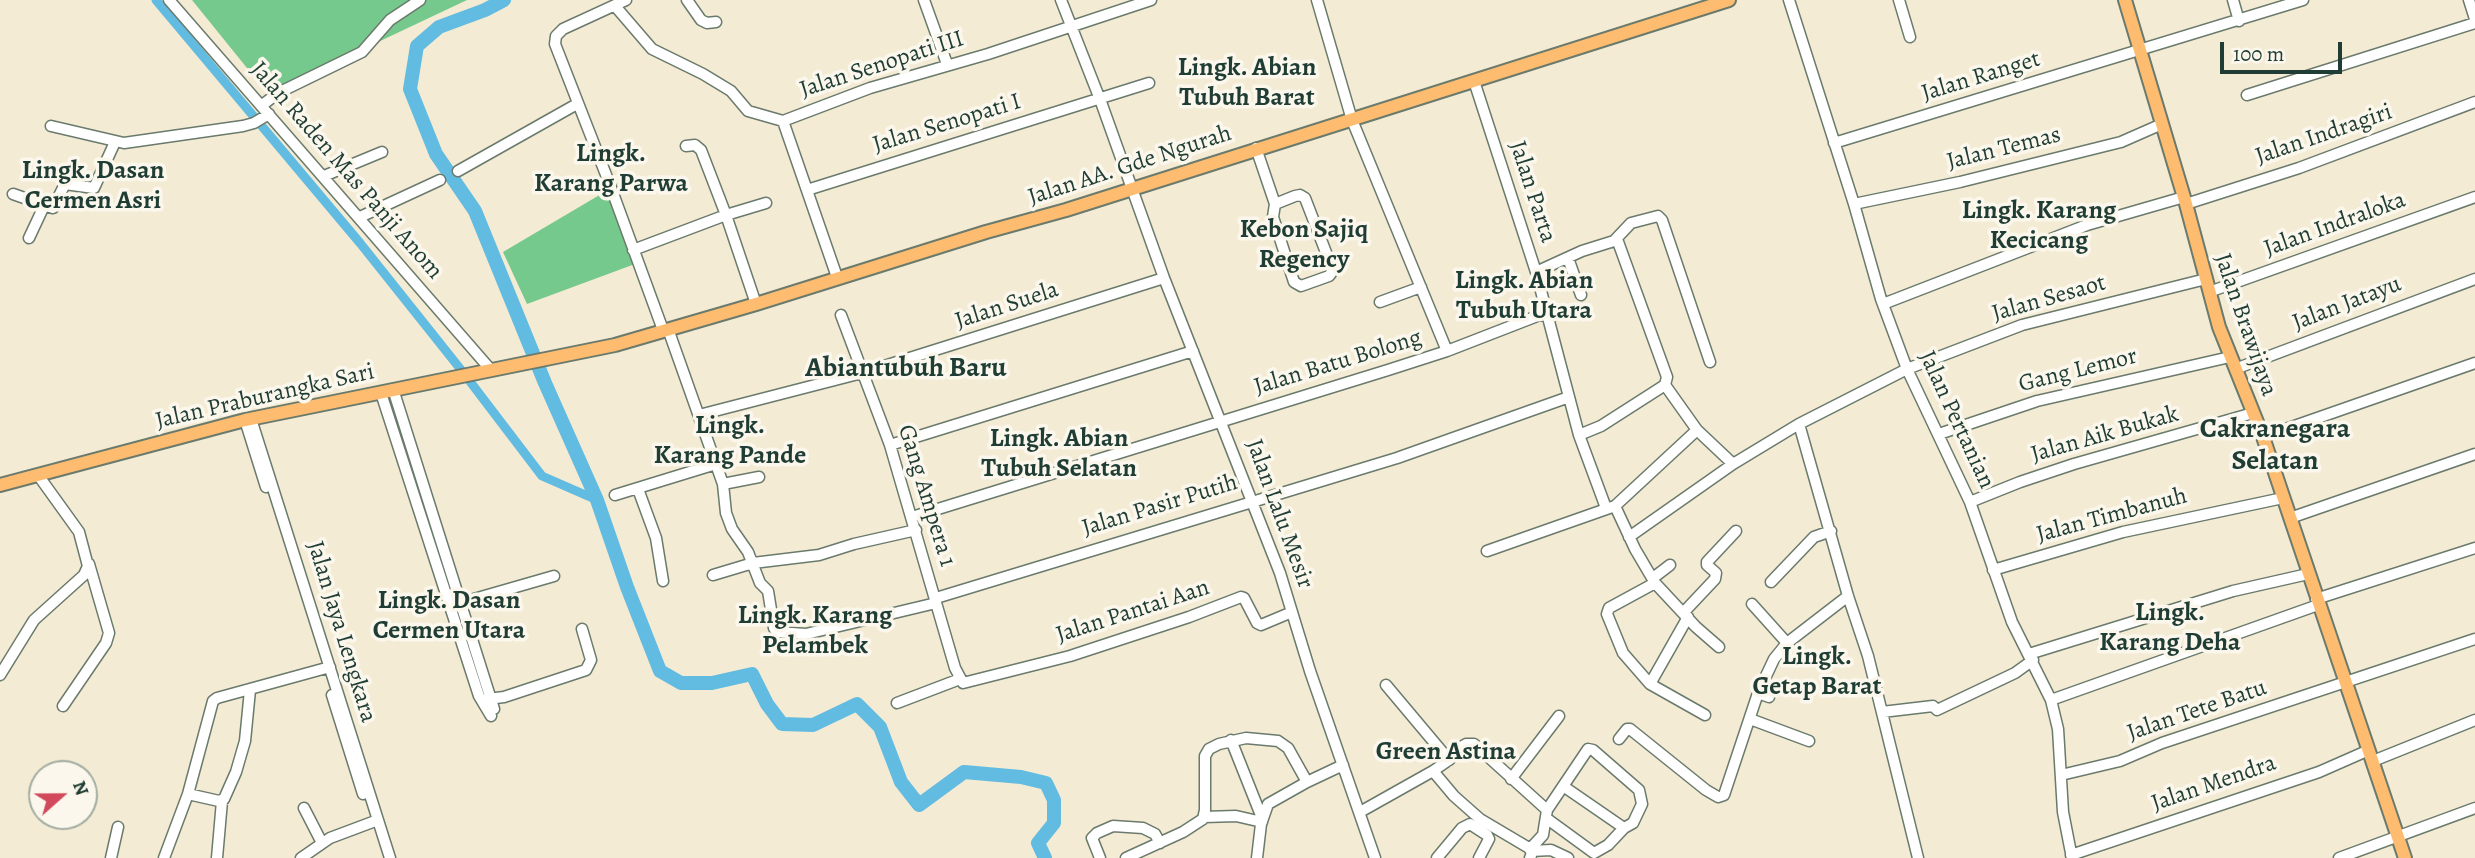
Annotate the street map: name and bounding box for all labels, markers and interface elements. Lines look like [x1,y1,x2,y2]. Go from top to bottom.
street label: Jalan Senopati III [796,25,968,105]
scale bar [2223,28,2346,72]
text: 100 m [2233,40,2284,68]
street label: Jalan Ranget [1918,45,2044,109]
district label: Lingk. Abian Tubuh Barat [1178,53,1316,114]
street label: Jalan Raden Mas Panji Anom [244,56,448,286]
street label: Jalan Senopati I [869,88,1025,160]
street label: Jalan Indragiri [2252,98,2396,172]
street label: Jalan AA. Gde Ngurah [1025,120,1235,212]
street label: Jalan Temas [1944,121,2064,177]
street label: Jalan Parta [1502,137,1562,247]
district label: Lingk. Karang Parwa [534,139,688,200]
district label: Lingk. Dasan Cermen Asri [22,156,164,218]
street label: Jalan Indraloka [2260,186,2410,264]
district label: Lingk. Karang Kecicang [1962,196,2116,258]
district label: Kebon Sajiq Regency [1240,215,1368,276]
street label: Jalan Brawijaya [2207,250,2283,400]
district label: Lingk. Abian Tubuh Utara [1455,266,1593,328]
street label: Jalan Sesaot [1989,269,2109,329]
street label: Jalan Jatayu [2289,270,2405,338]
street label: Jalan Suela [952,276,1062,336]
street label: Jalan Batu Bolong [1251,324,1425,402]
street label: Gang Lemor [2016,342,2140,400]
street label: Jalan Pertanian [1912,347,2000,493]
district label: Abiantubuh Baru [805,352,1007,386]
street label: Jalan Praburangka Sari [153,358,377,436]
street label: Jalan Aik Bukak [2028,400,2182,470]
district label: Lingk. Karang Pande [654,411,806,472]
district label: Cakranegara Selatan [2200,413,2350,479]
street label: Gang Ampera 1 [891,422,961,570]
district label: Lingk. Abian Tubuh Selatan [981,424,1137,486]
street label: Jalan Lalu Mesir [1239,436,1319,592]
street label: Jalan Pasir Putih [1079,469,1241,543]
street label: Jalan Timbanuh [2034,482,2190,550]
street label: Jalan Jaya Lengkara [300,538,382,726]
street label: Jalan Pantai Aan [1053,574,1213,650]
district label: Lingk. Dasan Cermen Utara [373,586,525,648]
district label: Lingk. Karang Deha [2099,598,2241,660]
district label: Lingk. Karang Pelambek [738,601,892,662]
district label: Lingk. Getap Barat [1753,642,1881,704]
street label: Jalan Tete Batu [2124,674,2270,748]
district label: Green Astina [1376,737,1516,769]
street label: Jalan Mendra [2148,749,2280,819]
north arrow [28,760,98,830]
text: N [66,777,95,799]

